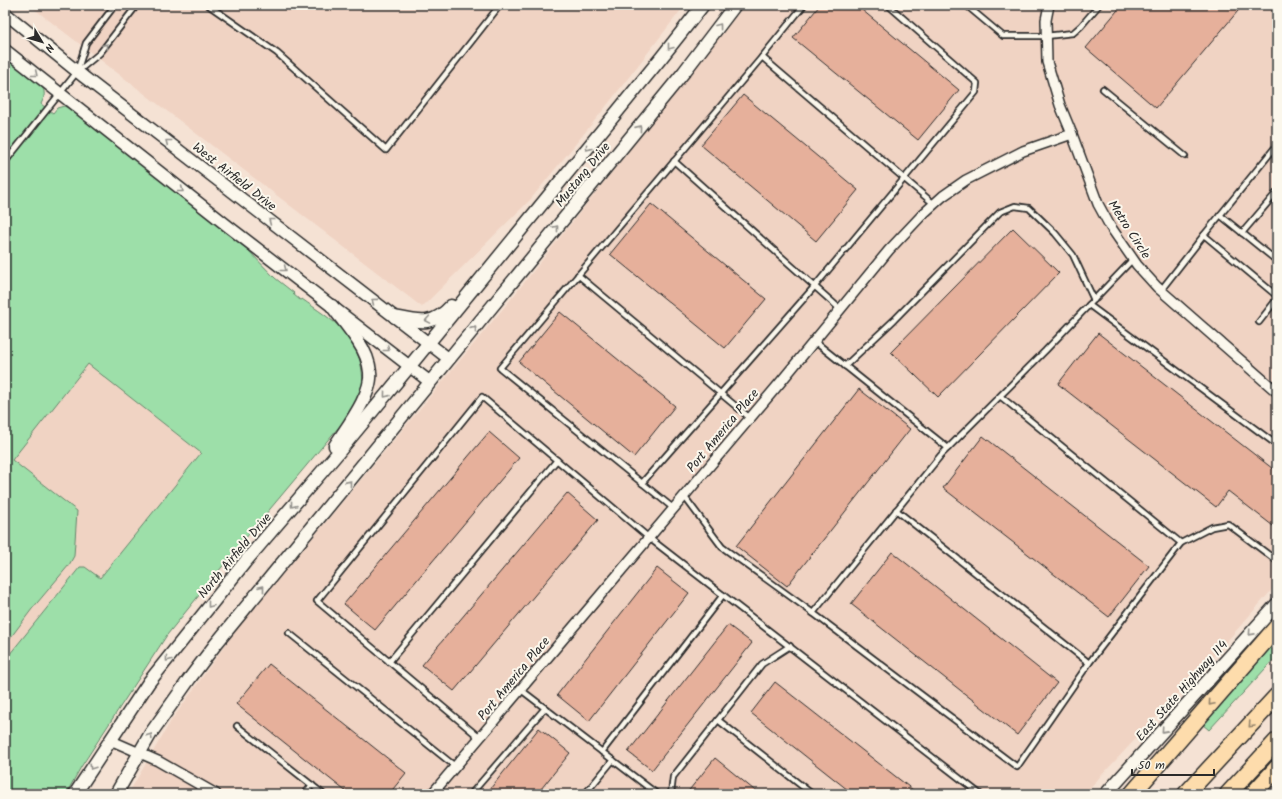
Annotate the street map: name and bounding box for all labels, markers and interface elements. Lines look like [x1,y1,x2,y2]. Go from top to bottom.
north arrow [22,22,62,62]
one-way arrow [714,23,721,30]
text: N [40,39,58,56]
one-way arrow [668,42,675,49]
one-way arrow [101,43,108,50]
one-way arrow [31,70,38,77]
one-way arrow [634,125,641,132]
street label: West Airfield Drive [187,138,281,217]
street label: Mustang Drive [550,138,616,212]
one-way arrow [166,140,173,147]
one-way arrow [586,143,593,150]
one-way arrow [177,185,184,192]
street label: Metro Circle [1102,196,1156,264]
one-way arrow [269,219,276,226]
one-way arrow [552,226,559,233]
one-way arrow [279,265,286,272]
one-way arrow [371,299,378,306]
one-way arrow [425,315,431,324]
one-way arrow [469,326,476,333]
one-way arrow [382,344,389,351]
street label: Port America Place [682,384,765,478]
one-way arrow [383,390,390,398]
one-way arrow [344,480,351,487]
one-way arrow [291,501,298,508]
street label: North Airfield Drive [193,508,277,603]
one-way arrow [257,585,264,593]
one-way arrow [208,601,215,608]
one-way arrow [1248,628,1256,636]
street label: Port America Place [473,632,556,726]
street label: East State Highway 114 [1131,636,1233,746]
one-way arrow [166,654,173,661]
one-way arrow [1209,699,1216,706]
one-way arrow [1248,720,1256,728]
one-way arrow [1161,725,1169,733]
one-way arrow [145,733,152,740]
scale bar [1132,751,1214,777]
text: 50 m [1138,756,1165,775]
one-way arrow [90,762,97,769]

